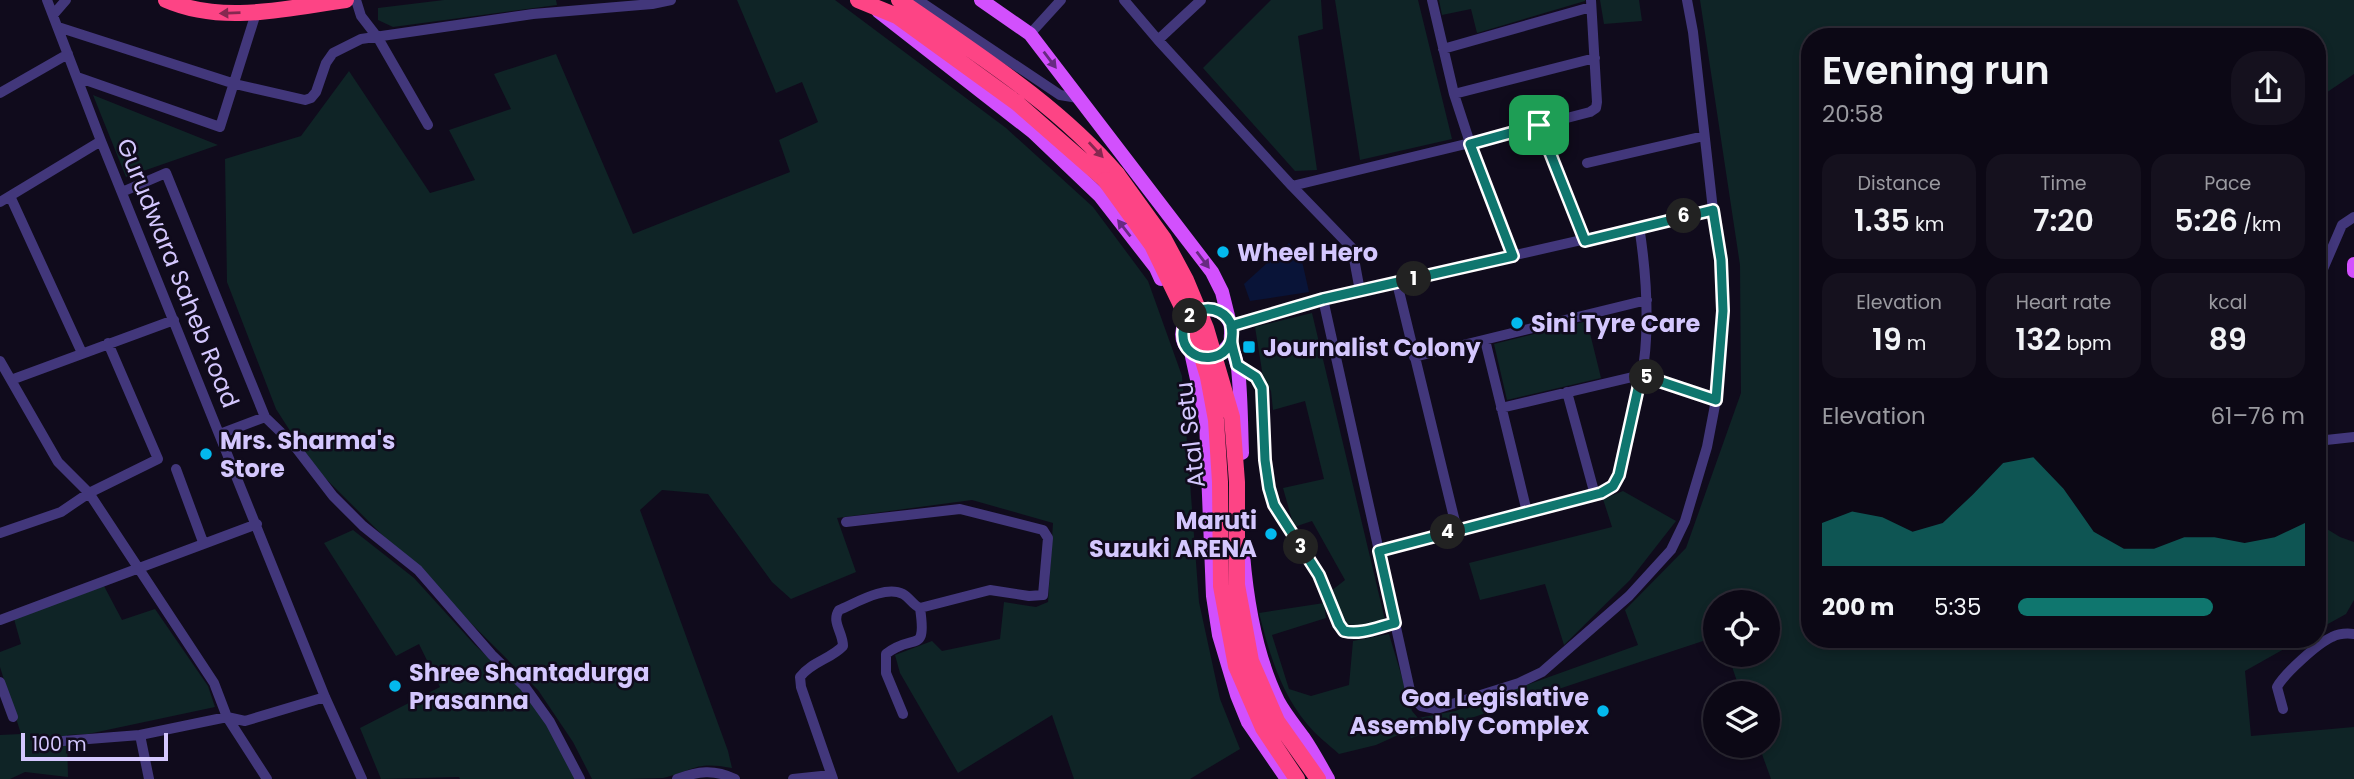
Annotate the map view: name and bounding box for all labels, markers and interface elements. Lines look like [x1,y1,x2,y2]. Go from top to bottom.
one-way arrow [218,8,240,19]
text: Evening run [1822,44,2050,97]
one-way arrow [1043,51,1057,69]
button: share [2231,51,2305,125]
pin [1509,95,1569,155]
text: 20:58 [1822,98,1884,130]
icon: arrive [1520,106,1558,144]
street label: Gurudwara Saheb Road [109,133,247,413]
one-way arrow [1087,141,1103,158]
text: Distance [1858,170,1941,197]
text: Time [2040,170,2087,197]
text: Pace [2204,170,2251,197]
pin: 6 [1666,198,1702,234]
text: 1.35 [1854,199,1910,242]
text: 7:20 [2033,199,2094,242]
text: 5:26 [2174,199,2238,242]
text: 6 [1677,202,1690,229]
text: km [1910,211,1944,238]
text: /km [2238,211,2281,238]
one-way arrow [1118,219,1132,237]
place label: Wheel Hero [1237,236,1378,269]
marker: Wheel Hero [1215,244,1231,260]
one-way arrow [1196,251,1210,269]
pin: 1 [1396,262,1432,296]
text: 1 [1410,265,1417,292]
text: Elevation [1856,289,1942,316]
text: Heart rate [2016,289,2111,316]
text: kcal [2208,289,2247,316]
pin: 2 [1172,298,1208,334]
text: 2 [1184,302,1195,329]
place label: Sini Tyre Care [1531,307,1701,340]
marker: Sini Tyre Care [1509,315,1525,331]
text: 19 [1872,318,1902,361]
text: 132 [2015,318,2061,361]
text: 89 [2209,318,2247,361]
text: m [1902,330,1926,357]
text: bpm [2061,330,2112,357]
place label: Journalist Colony [1263,331,1482,364]
marker: Journalist Colony [1241,339,1257,355]
pin: 5 [1630,360,1664,394]
text: 5 [1640,363,1653,390]
street label: Atal Setu [1167,380,1213,490]
text: Elevation [1822,400,1926,432]
text: 61–76 m [2210,400,2305,432]
place label: Mrs. Sharma's Store [220,424,395,485]
marker: Mrs. Sharma's Store [198,446,214,462]
place label: Maruti Suzuki ARENA [1089,504,1257,565]
pin: 4 [1430,514,1466,550]
text: 4 [1441,518,1454,545]
marker: Maruti Suzuki ARENA [1263,526,1279,542]
pin: 3 [1284,530,1318,564]
text: 3 [1295,533,1306,560]
map controls [1703,590,1780,758]
button: locate [1703,590,1780,667]
text: 200 m [1822,591,1894,623]
text: 5:35 [1934,591,1981,623]
place label: Shree Shantadurga Prasanna [409,656,650,717]
marker: Shree Shantadurga Prasanna [387,678,403,694]
place label: Goa Legislative Assembly Complex [1349,681,1590,742]
button: layers [1703,681,1780,758]
marker: Goa Legislative Assembly Complex [1595,703,1611,719]
scale bar [21,730,168,762]
text: 100 m [32,731,87,758]

